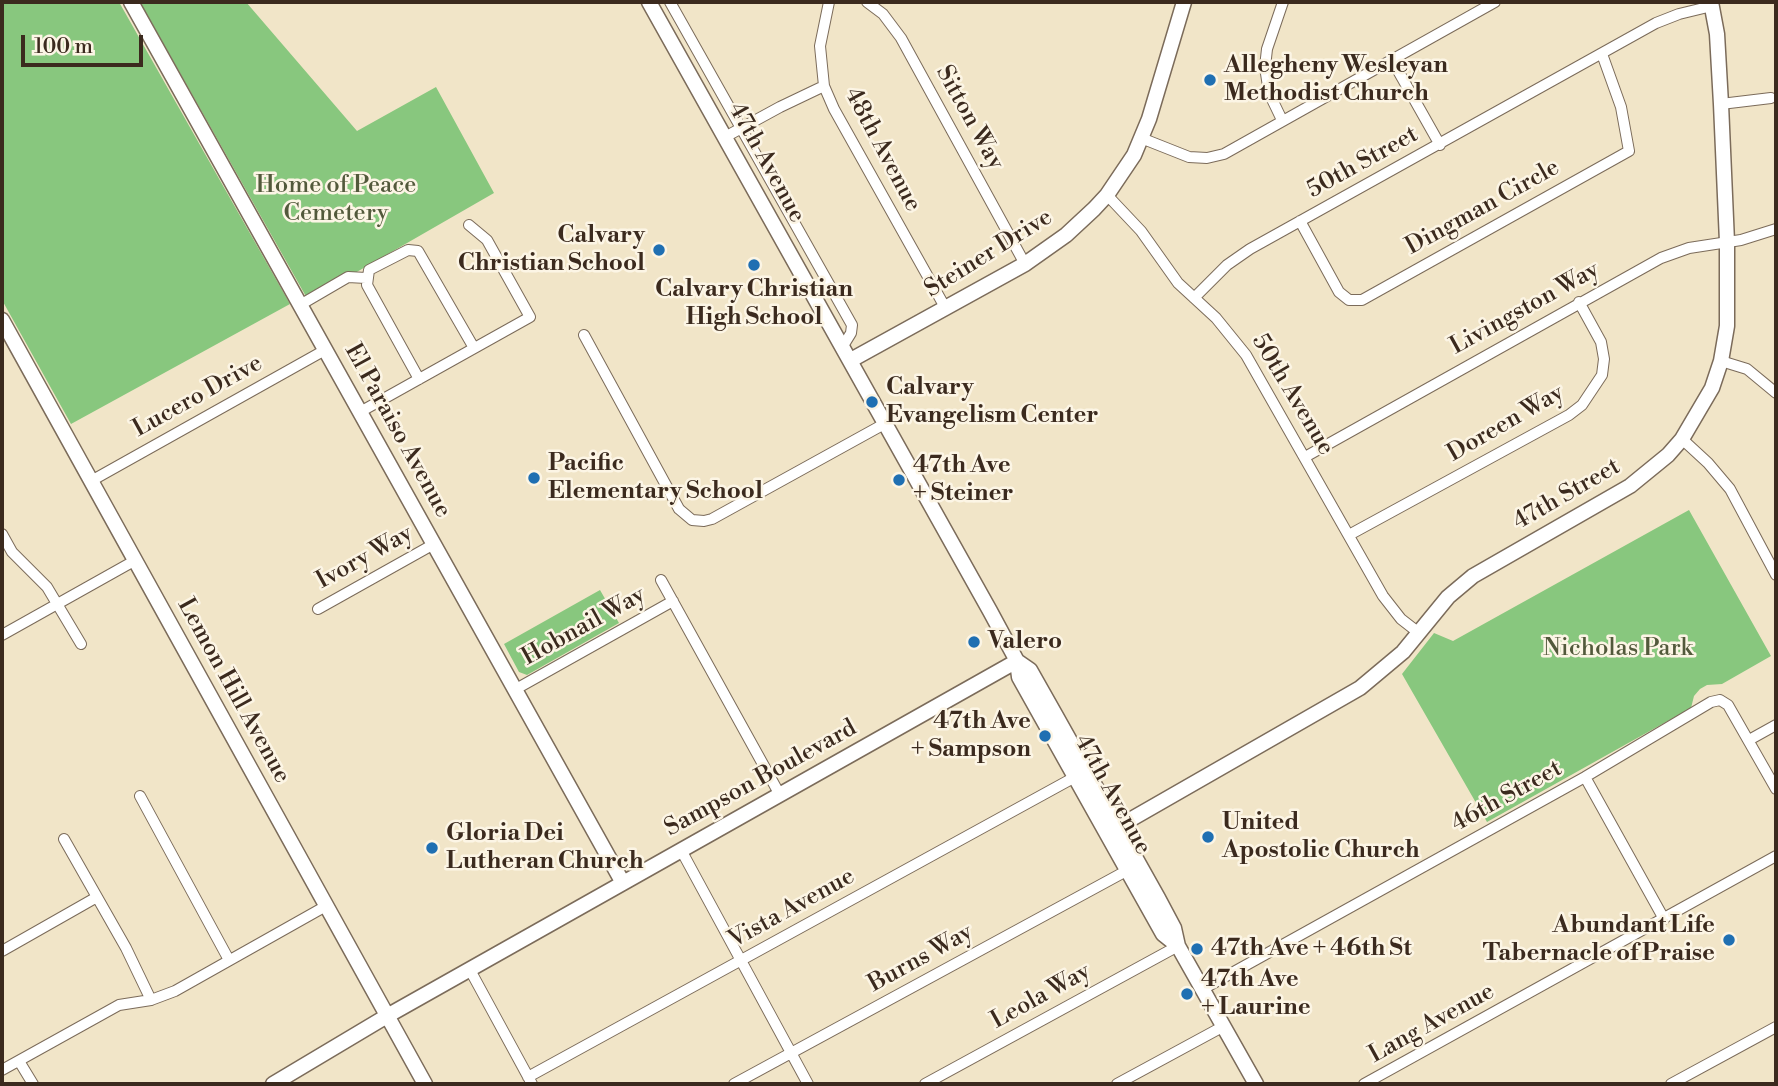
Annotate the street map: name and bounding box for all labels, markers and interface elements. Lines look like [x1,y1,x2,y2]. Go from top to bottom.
scale bar [24,21,147,65]
text: 100 m [34,34,93,60]
place label: Allegheny Wesleyan Methodist Church [1224,52,1448,108]
street label: Sitton Way [929,61,1009,175]
marker: Allegheny Wesleyan Methodist Church [1202,72,1218,88]
street label: 48th Avenue [837,83,927,217]
street label: 47th Avenue [721,98,811,228]
street label: 50th Street [1303,121,1423,205]
street label: Dingman Circle [1401,154,1565,262]
park label: Home of Peace Cemetery [256,172,416,228]
street label: Steiner Drive [920,203,1058,305]
place label: Calvary Christian School [458,222,645,278]
marker: Calvary Christian School [651,242,667,258]
street label: Livingston Way [1445,256,1605,362]
marker: Calvary Christian High School [746,257,762,273]
place label: Calvary Christian High School [655,276,853,332]
street label: 50th Avenue [1245,329,1339,461]
street label: El Paraiso Avenue [337,339,457,523]
street label: Lucero Drive [128,350,268,444]
place label: Calvary Evangelism Center [886,374,1098,430]
street label: Doreen Way [1443,379,1569,469]
marker: Calvary Evangelism Center [864,394,880,410]
place label: Pacific Elementary School [548,450,763,506]
place label: 47th Ave + Steiner [913,452,1013,508]
street label: 47th Street [1508,453,1626,537]
marker: Pacific Elementary School [526,470,542,486]
marker: 47th Ave + Steiner [891,472,907,488]
street label: Ivory Way [312,520,418,596]
street label: Hobnail Way [517,581,651,673]
street label: Lemon Hill Avenue [170,593,296,789]
place label: Valero [988,628,1062,656]
marker: Valero [966,634,982,650]
park label: Nicholas Park [1543,635,1693,663]
place label: 47th Ave + Sampson [911,708,1031,764]
street label: Sampson Boulevard [660,714,862,844]
marker: 47th Ave + Sampson [1037,728,1053,744]
street label: 47th Avenue [1067,730,1157,860]
street label: 46th Street [1447,755,1567,839]
place label: United Apostolic Church [1222,809,1420,865]
place label: Gloria Dei Lutheran Church [446,820,643,876]
marker: United Apostolic Church [1200,829,1216,845]
marker: Gloria Dei Lutheran Church [424,840,440,856]
street label: Vista Avenue [724,863,860,955]
place label: Abundant Life Tabernacle of Praise [1483,912,1715,968]
street label: Burns Way [864,919,978,999]
marker: Abundant Life Tabernacle of Praise [1721,932,1737,948]
place label: 47th Ave + 46th St [1211,935,1412,963]
marker: 47th Ave + 46th St [1189,941,1205,957]
street label: Leola Way [986,958,1096,1036]
place label: 47th Ave + Laurine [1201,966,1311,1022]
street label: Lang Avenue [1364,978,1500,1070]
marker: 47th Ave + Laurine [1179,986,1195,1002]

